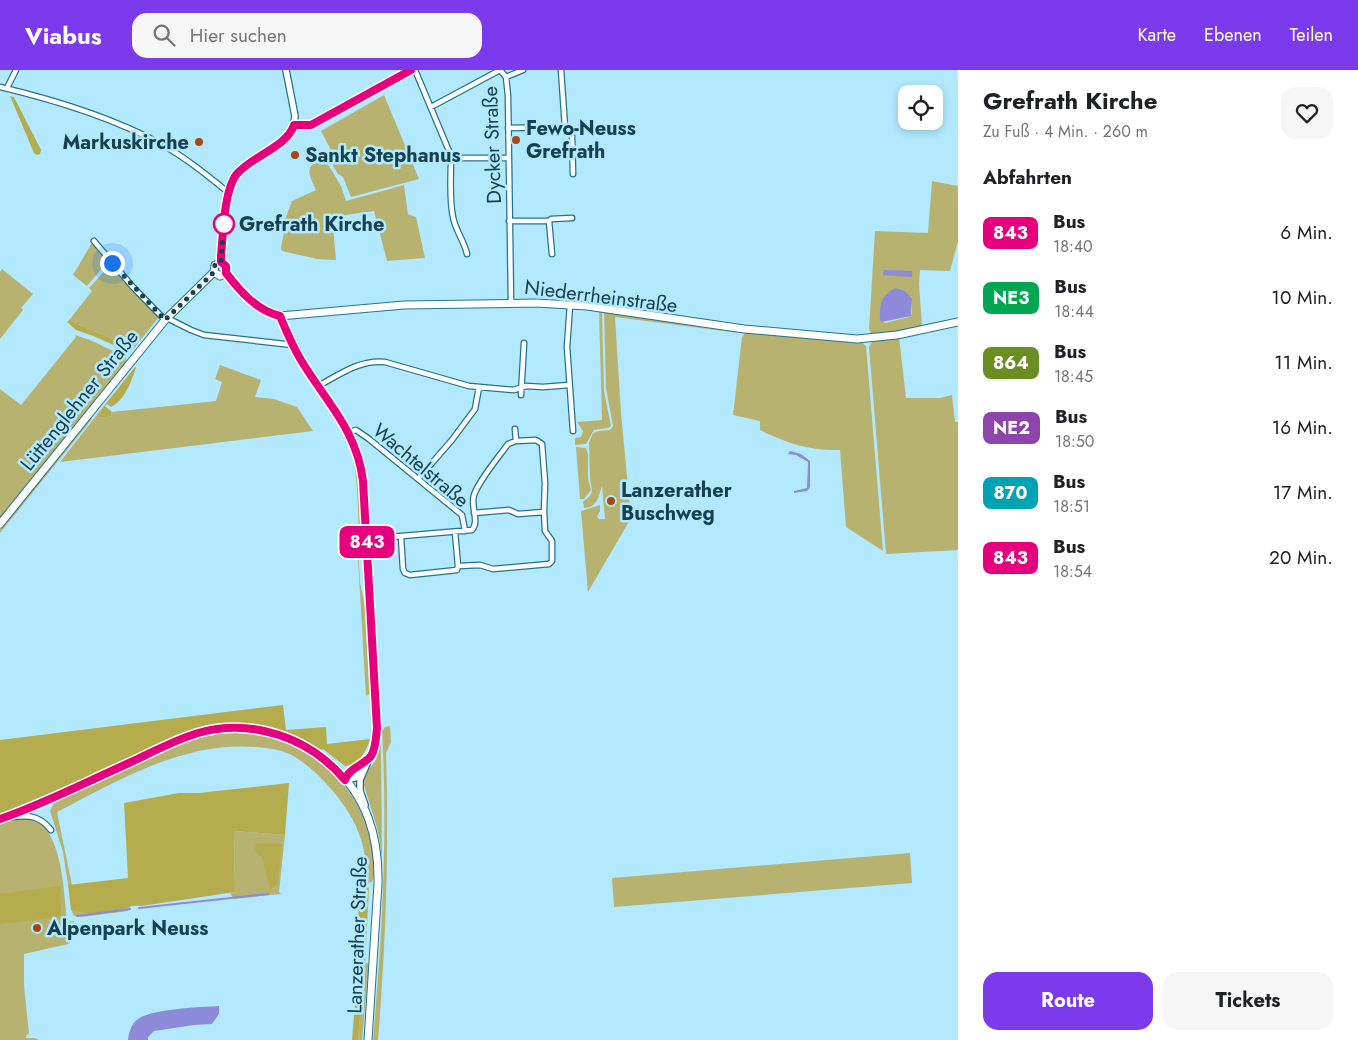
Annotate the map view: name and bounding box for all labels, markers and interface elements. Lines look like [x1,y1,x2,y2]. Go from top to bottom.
search box [132,13,482,58]
text: Viabus [25,18,102,53]
icon: search [150,21,178,49]
text: Hier suchen [190,22,287,49]
text: Karte [1137,22,1176,48]
text: Ebenen [1204,22,1262,48]
text: Teilen [1290,22,1333,48]
text: Grefrath Kirche [983,83,1158,118]
map controls [898,85,943,130]
button: locate [898,85,943,130]
street label: Dycker Straße [476,86,509,204]
button: heart [1281,87,1333,139]
place label: Fewo-Neuss Grefrath [526,114,636,166]
text: Zu Fuß · 4 Min. · 260 m [983,120,1148,143]
place label: Markuskirche [63,128,189,157]
marker: Fewo-Neuss Grefrath [510,134,522,146]
marker: Markuskirche [193,136,205,148]
place label: Sankt Stephanus [305,141,461,170]
marker: Sankt Stephanus [289,149,301,161]
text: Abfahrten [983,164,1072,191]
text: Bus [1053,208,1085,235]
place label: Grefrath Kirche [239,210,384,239]
marker: Grefrath Kirche [213,213,235,235]
text: 6 Min. [1280,219,1333,246]
text: 843 [993,220,1028,246]
text: 18:40 [1053,235,1093,258]
your location [100,251,125,276]
street label: Niederrheinstraße [523,273,679,320]
text: Bus [1054,273,1087,300]
text: 10 Min. [1271,284,1333,311]
text: NE3 [993,285,1029,311]
text: 18:44 [1054,300,1094,323]
street label: Lüttenglehner Straße [13,323,145,477]
text: Bus [1054,338,1086,365]
text: 11 Min. [1274,349,1333,376]
text: 864 [993,350,1029,376]
text: 18:45 [1054,365,1093,388]
text: Bus [1055,403,1087,430]
text: 16 Min. [1272,414,1333,441]
text: NE2 [993,415,1030,441]
street label: Wachtelstraße [366,416,475,514]
text: 18:50 [1055,430,1094,453]
text: Bus [1053,468,1085,495]
place label: Lanzerather Buschweg [621,476,733,528]
text: 17 Min. [1273,479,1333,506]
text: 870 [994,480,1027,506]
marker: Lanzerather Buschweg [605,495,617,507]
text: 18:51 [1053,495,1090,518]
line badge: 843 [338,526,396,558]
text: 843 [349,529,385,555]
text: Bus [1053,533,1085,560]
text: 20 Min. [1269,544,1333,571]
text: 843 [993,545,1028,571]
text: 18:54 [1053,560,1092,583]
street label: Lanzerather Straße [340,856,375,1014]
place label: Alpenpark Neuss [46,914,208,943]
marker: Alpenpark Neuss [31,922,43,934]
button: Route [983,972,1153,1030]
button: Tickets [1163,972,1333,1030]

